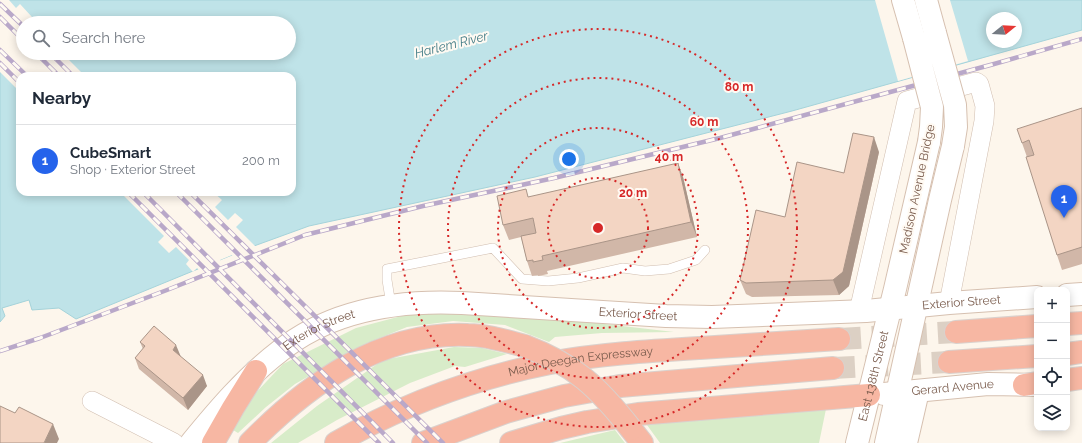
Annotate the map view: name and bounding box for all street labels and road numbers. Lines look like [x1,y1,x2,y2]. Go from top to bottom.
street label: Madison Avenue Bridge [896,123,938,255]
street label: Exterior Street [922,292,1001,313]
street label: Exterior Street [598,305,677,323]
street label: Exterior Street [280,307,357,353]
street label: East 138th Street [856,329,891,423]
street label: Major Deegan Expressway [507,344,654,379]
street label: Gerard Avenue [911,377,994,398]

